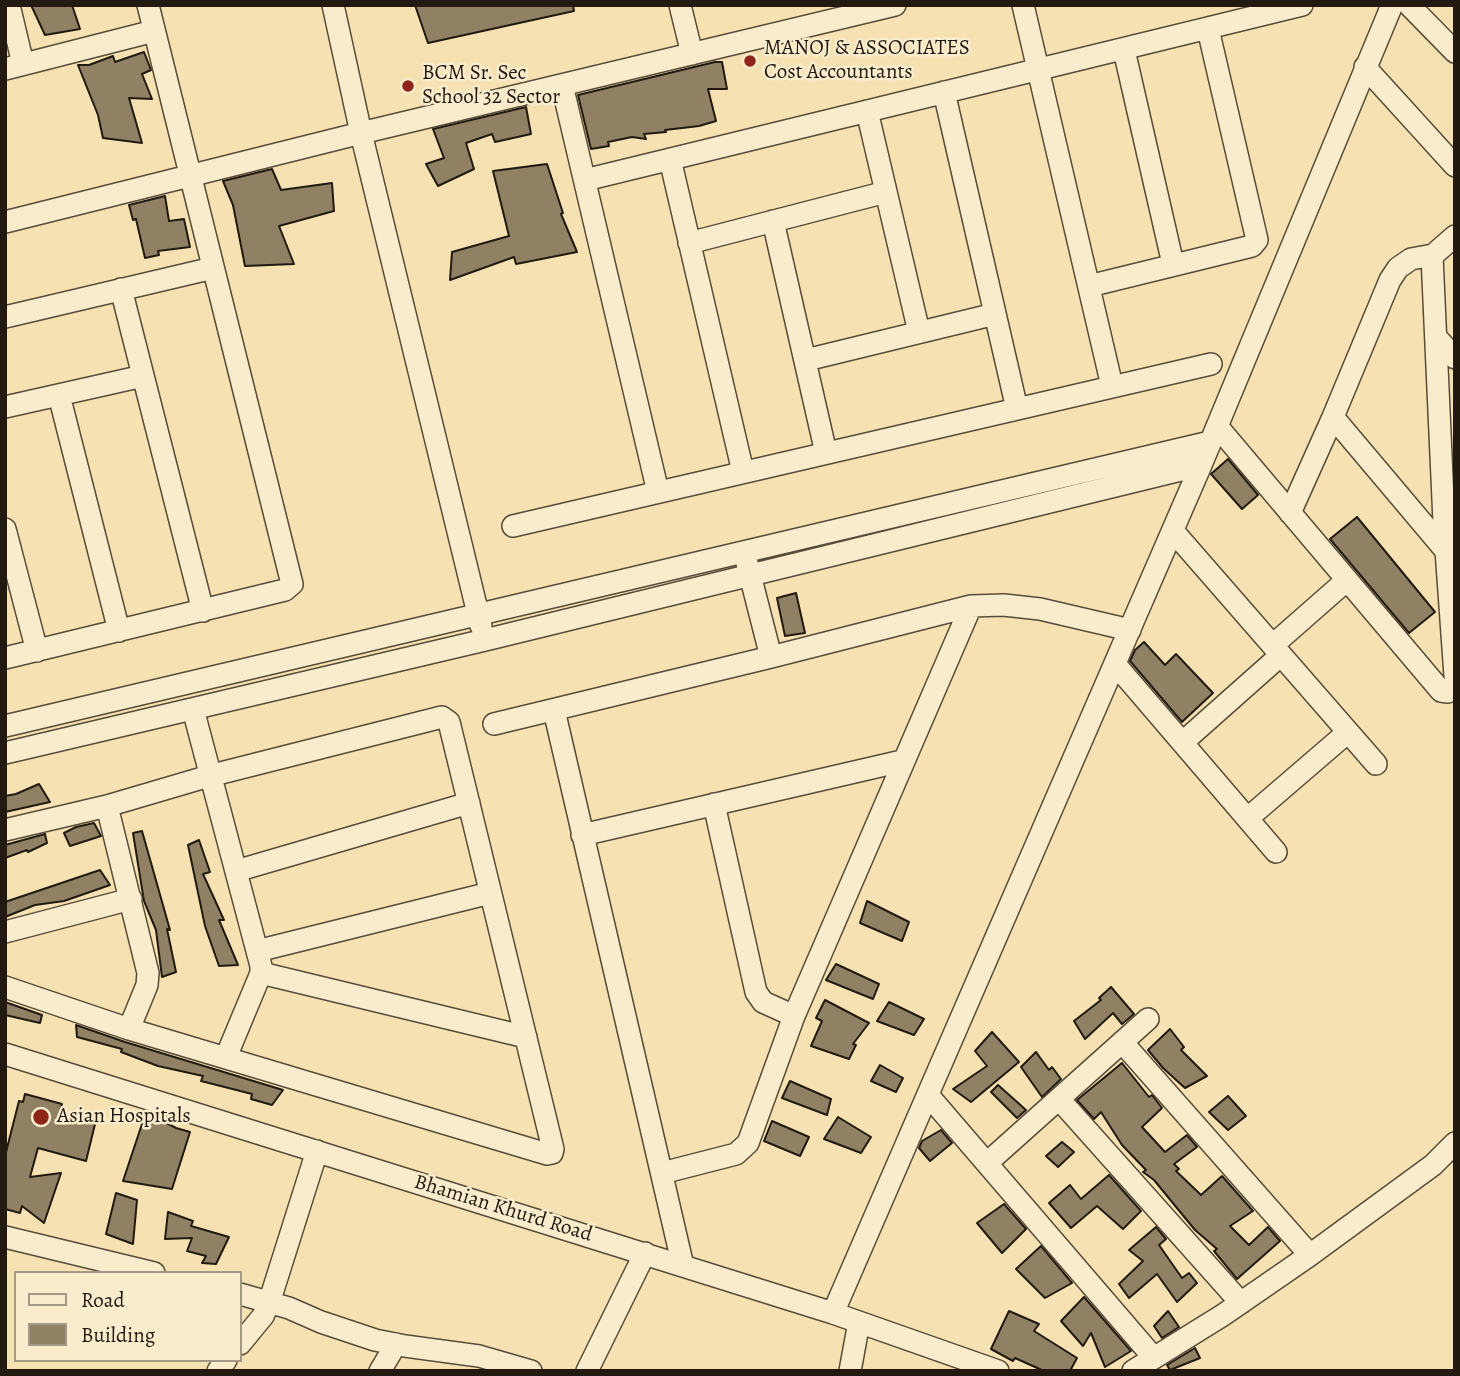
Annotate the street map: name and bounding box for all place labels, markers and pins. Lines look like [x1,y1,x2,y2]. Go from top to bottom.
place label: MANOJ & ASSOCIATES Cost Accountants [764,36,970,86]
marker: MANOJ & ASSOCIATES Cost Accountants [742,53,758,69]
place label: BCM Sr. Sec School 32 Sector [422,61,560,111]
marker: BCM Sr. Sec School 32 Sector [400,78,416,94]
place label: Asian Hospitals [57,1104,191,1130]
marker: Asian Hospitals [31,1107,51,1127]

